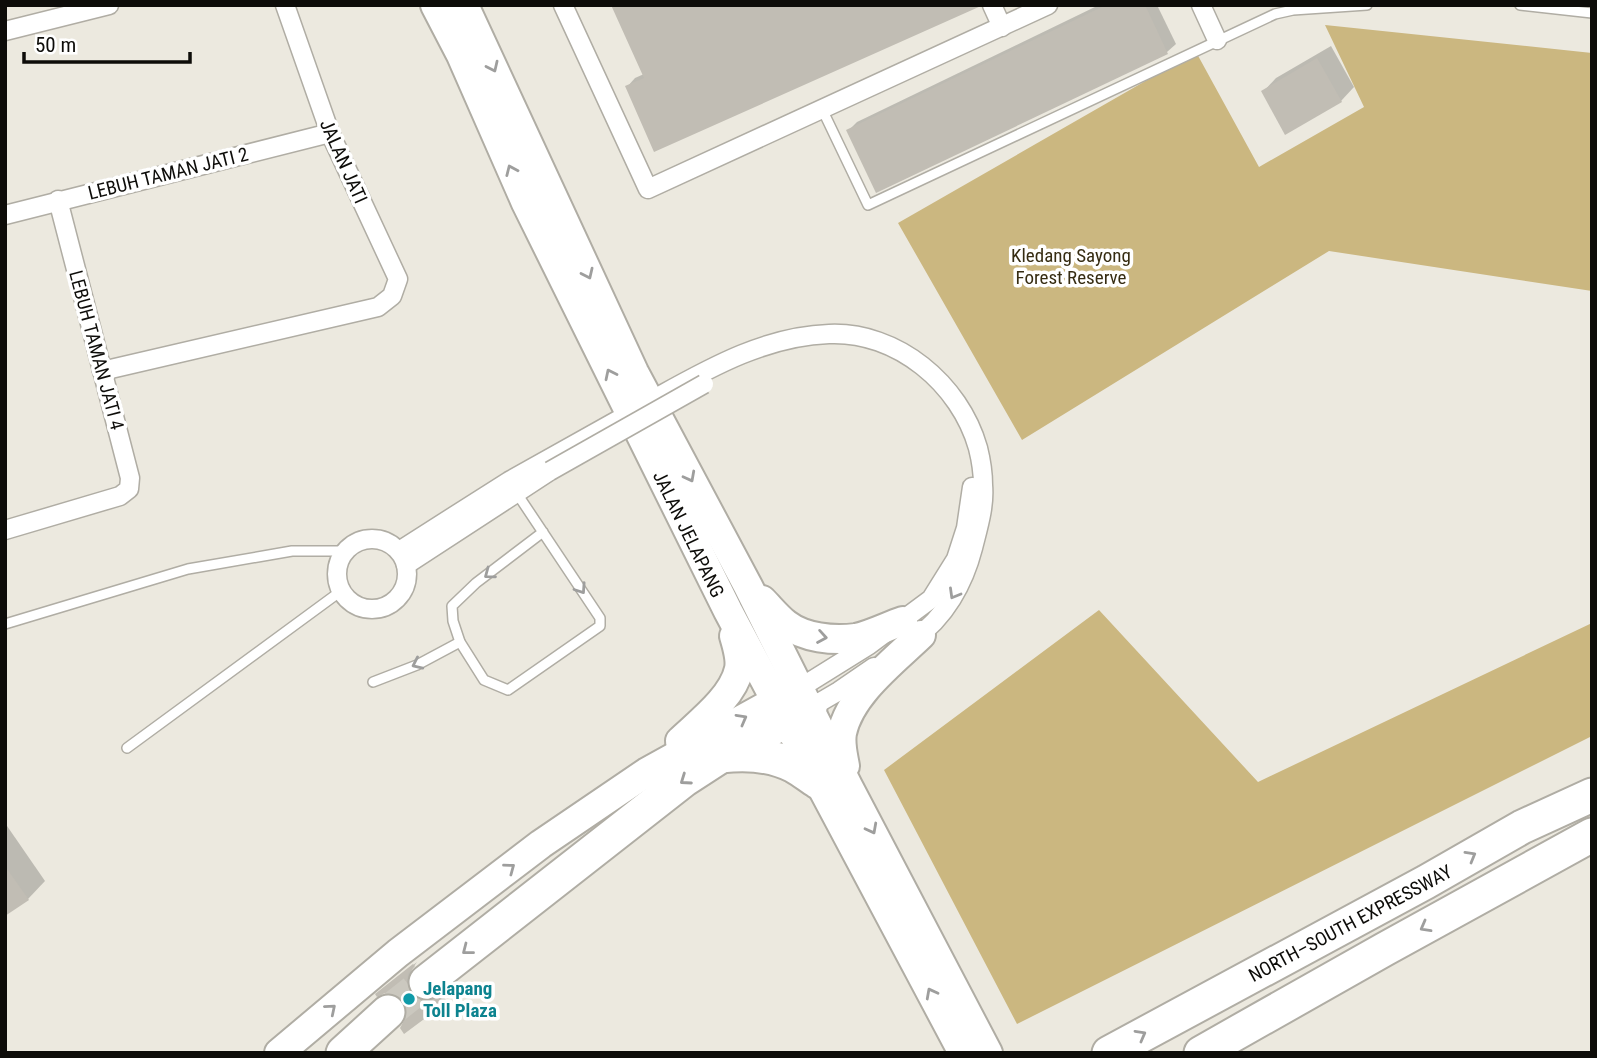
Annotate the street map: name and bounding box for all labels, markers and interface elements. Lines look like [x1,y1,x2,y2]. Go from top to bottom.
scale bar [24,21,191,65]
text: 50 m [35,33,76,57]
one-way arrow [485,60,499,72]
street label: JALAN JATI [315,116,372,207]
street label: LEBUH TAMAN JATI 2 [86,142,251,204]
one-way arrow [505,164,519,177]
park label: Kledang Sayong Forest Reserve [1011,244,1131,289]
one-way arrow [580,267,594,279]
street label: LEBUH TAMAN JATI 4 [64,268,129,432]
one-way arrow [605,369,619,381]
street label: JALAN JELAPANG [648,467,729,601]
one-way arrow [682,470,695,482]
one-way arrow [484,565,497,578]
one-way arrow [573,581,586,594]
one-way arrow [949,587,962,599]
one-way arrow [816,629,828,644]
one-way arrow [412,656,424,670]
one-way arrow [735,714,747,727]
one-way arrow [680,772,693,784]
one-way arrow [864,822,877,835]
one-way arrow [1463,852,1476,865]
street label: NORTH–SOUTH EXPRESSWAY [1245,860,1456,987]
one-way arrow [502,864,514,876]
one-way arrow [1419,919,1432,932]
one-way arrow [462,942,475,955]
place label: Jelapang Toll Plaza [423,977,497,1022]
one-way arrow [925,987,939,1000]
marker: Jelapang Toll Plaza [401,991,417,1007]
one-way arrow [323,1004,335,1017]
one-way arrow [1134,1030,1147,1043]

